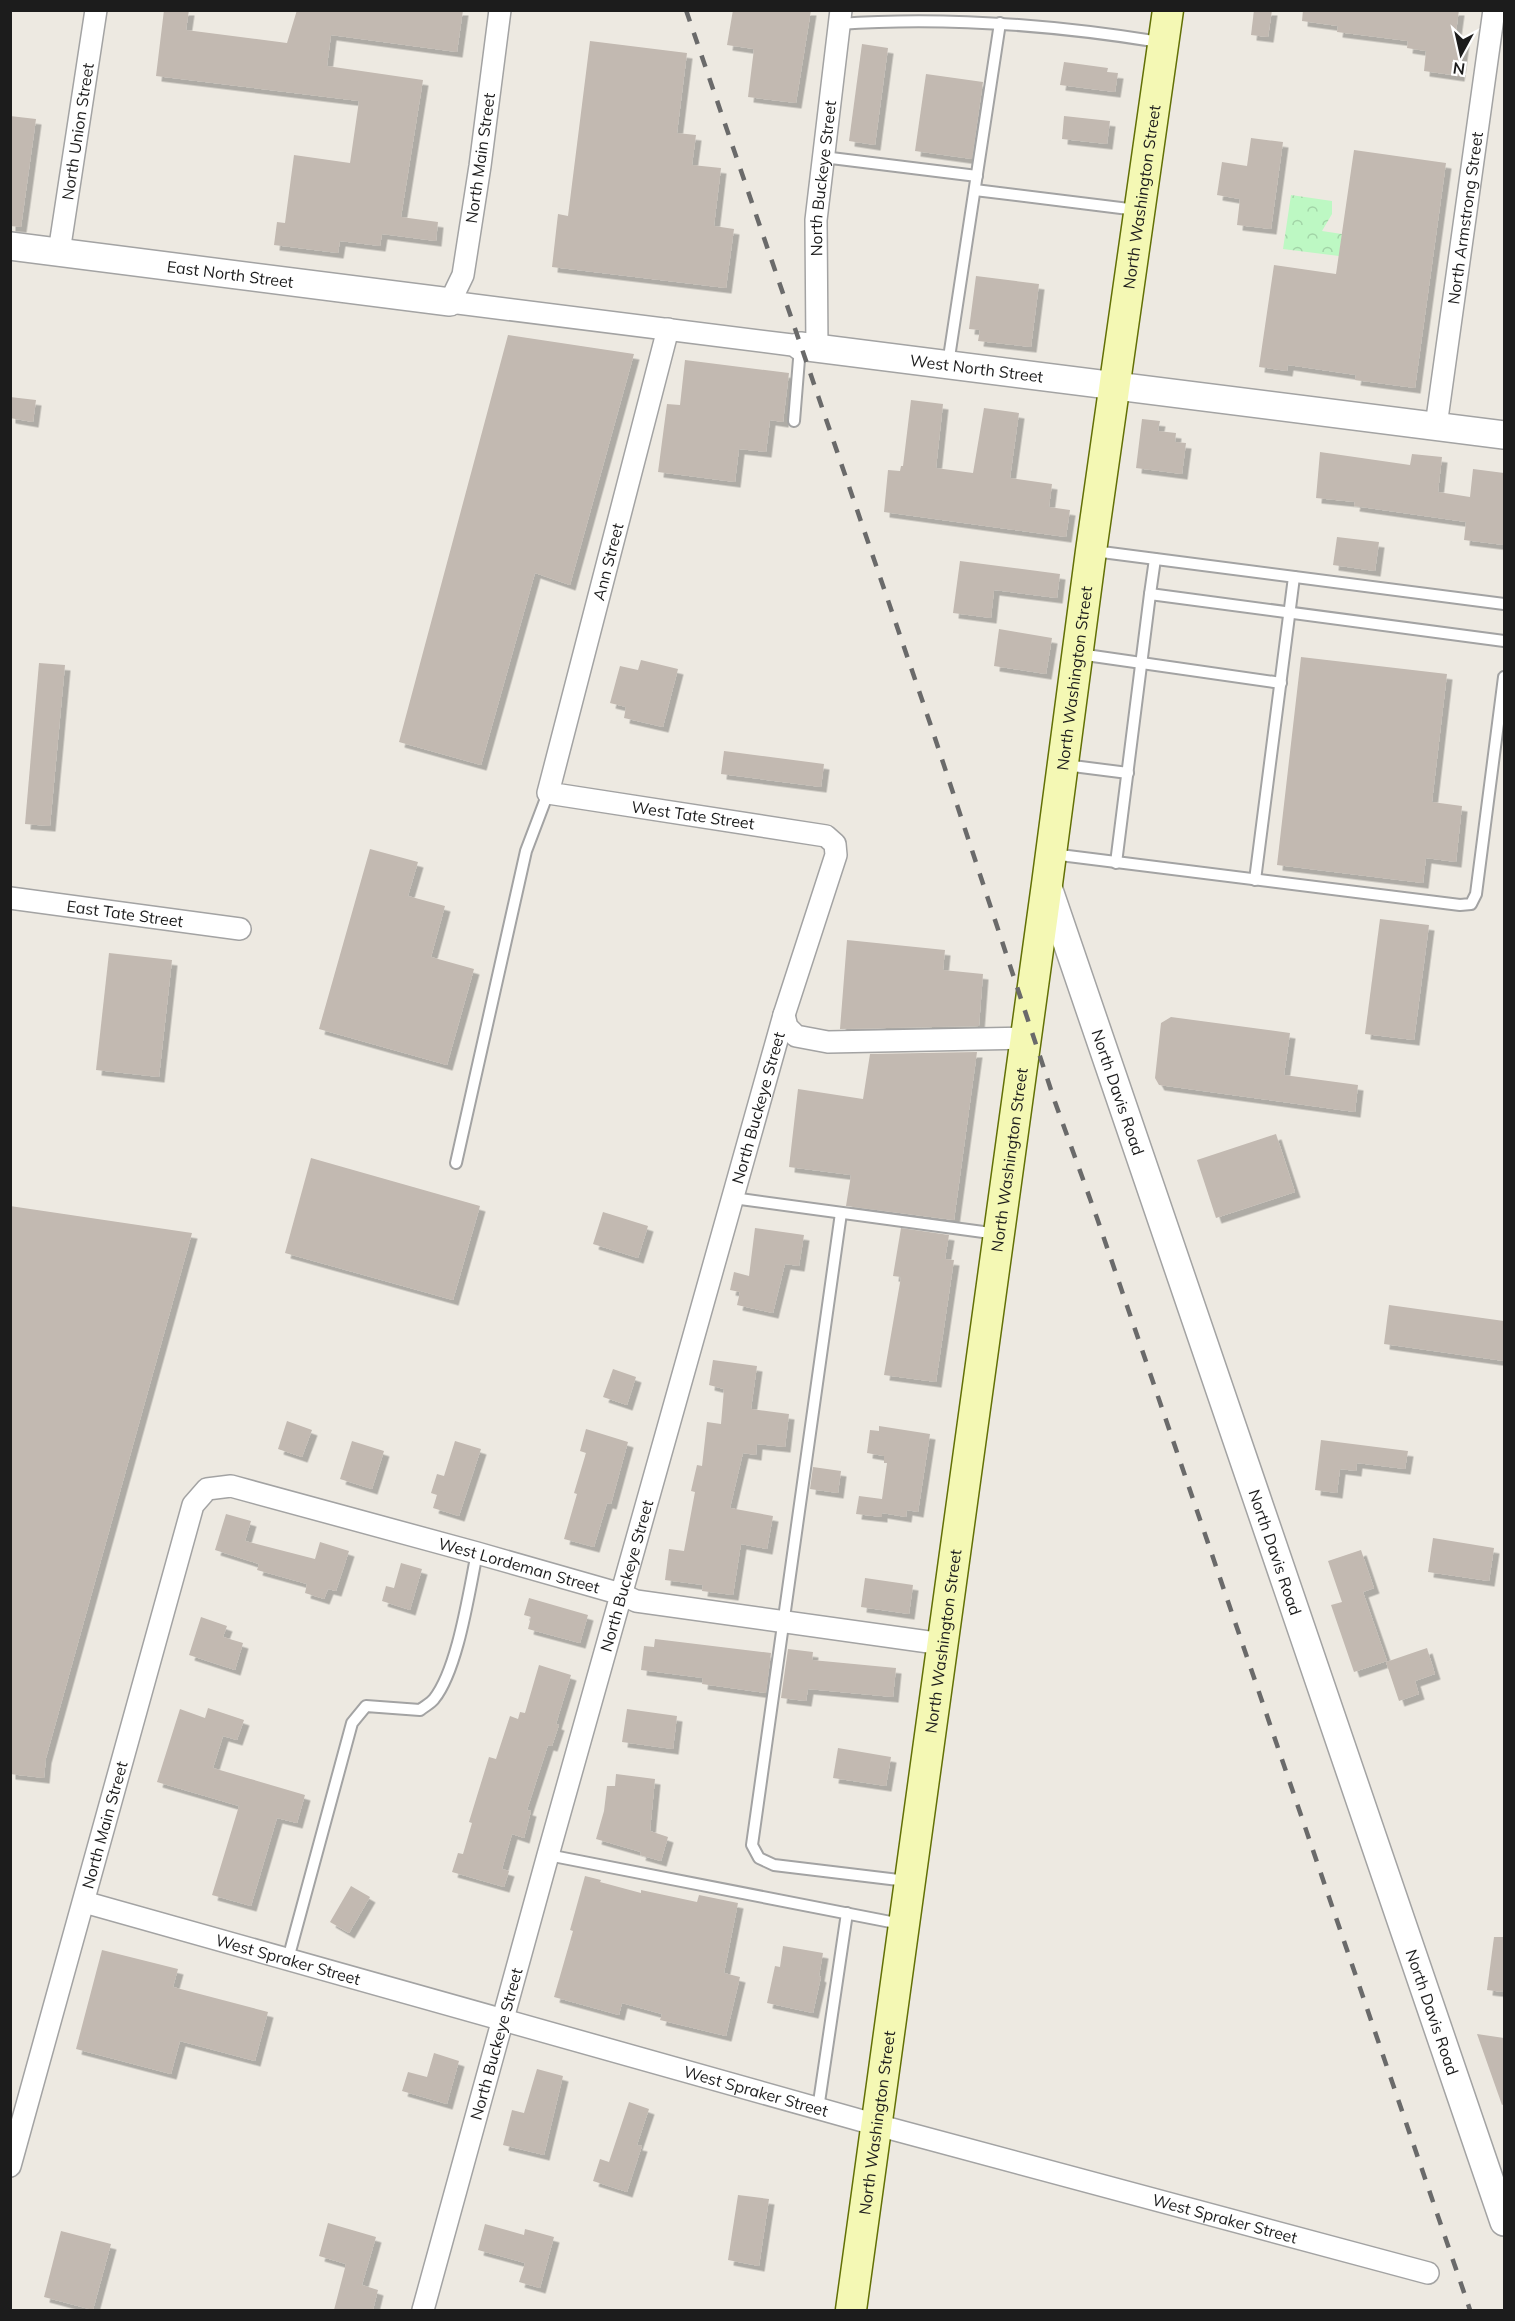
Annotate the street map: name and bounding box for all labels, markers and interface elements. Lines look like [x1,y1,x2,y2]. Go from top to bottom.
north arrow [1431,24,1491,84]
text: N [1452,58,1466,80]
street label: North Union Street [57,61,98,201]
street label: North Main Street [461,91,499,224]
street label: North Buckeye Street [806,99,840,256]
street label: North Washington Street [1118,103,1164,290]
street label: North Armstrong Street [1443,130,1487,306]
street label: East North Street [166,256,295,292]
street label: West North Street [909,350,1045,387]
street label: Ann Street [588,520,628,602]
street label: North Washington Street [1052,584,1096,772]
street label: West Tate Street [630,796,756,834]
street label: East Tate Street [65,896,185,931]
street label: North Davis Road [1087,1027,1149,1158]
street label: North Buckeye Street [727,1029,789,1186]
street label: North Washington Street [987,1066,1032,1253]
street label: North Davis Road [1244,1487,1306,1618]
street label: North Buckeye Street [596,1497,657,1654]
street label: West Lordeman Street [436,1533,602,1598]
street label: North Washington Street [920,1548,966,1735]
street label: North Main Street [77,1758,132,1891]
street label: West Spraker Street [214,1930,363,1989]
street label: North Davis Road [1402,1946,1463,2078]
street label: North Buckeye Street [466,1965,527,2122]
street label: North Washington Street [854,2029,899,2216]
street label: West Spraker Street [681,2061,831,2121]
street label: West Spraker Street [1150,2189,1300,2248]

